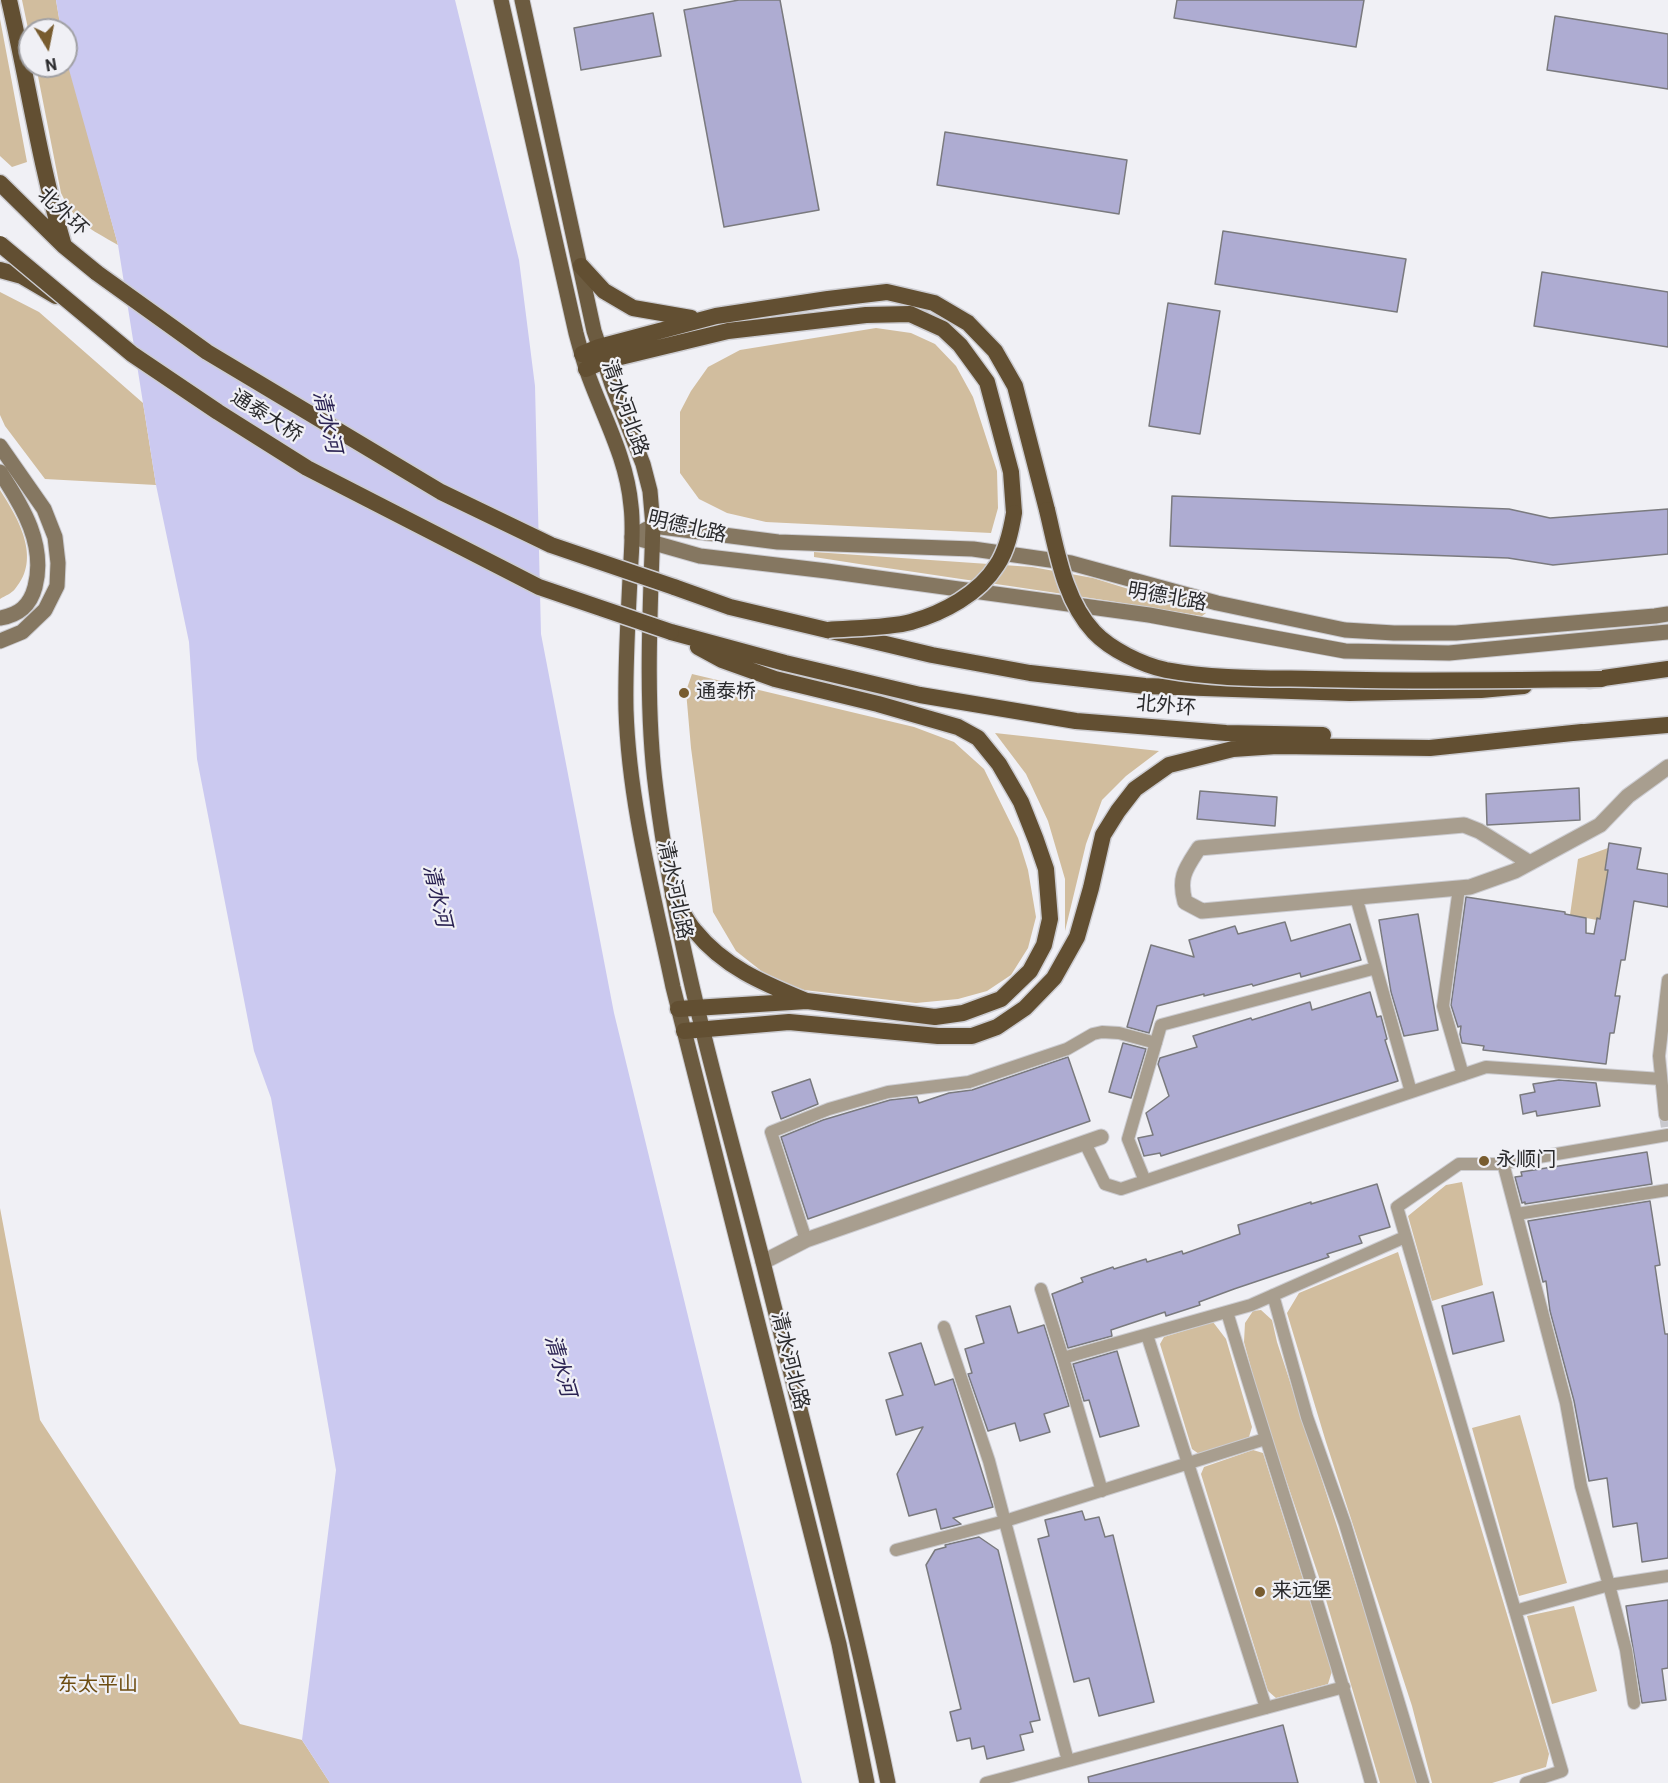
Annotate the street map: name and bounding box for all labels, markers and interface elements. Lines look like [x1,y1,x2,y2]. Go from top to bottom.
north arrow [18,18,78,78]
text: N [44,54,58,75]
street label: 北外环 [32,184,92,242]
street label: 清水河北路 [596,357,652,459]
street label: 通泰大桥 [226,386,306,448]
water label: 清水河 [307,388,345,456]
street label: 明德北路 [645,507,729,549]
street label: 明德北路 [1126,579,1208,617]
place label: 通泰桥 [696,681,756,705]
marker: 通泰桥 [677,686,691,700]
street label: 北外环 [1135,692,1197,722]
street label: 清水河北路 [652,839,696,941]
water label: 清水河 [417,862,455,930]
place label: 永顺门 [1496,1149,1556,1173]
marker: 永顺门 [1477,1154,1491,1168]
street label: 清水河北路 [765,1310,813,1412]
water label: 清水河 [538,1332,580,1400]
place label: 来远堡 [1272,1580,1332,1604]
marker: 来远堡 [1253,1585,1267,1599]
park label: 东太平山 [58,1674,138,1698]

